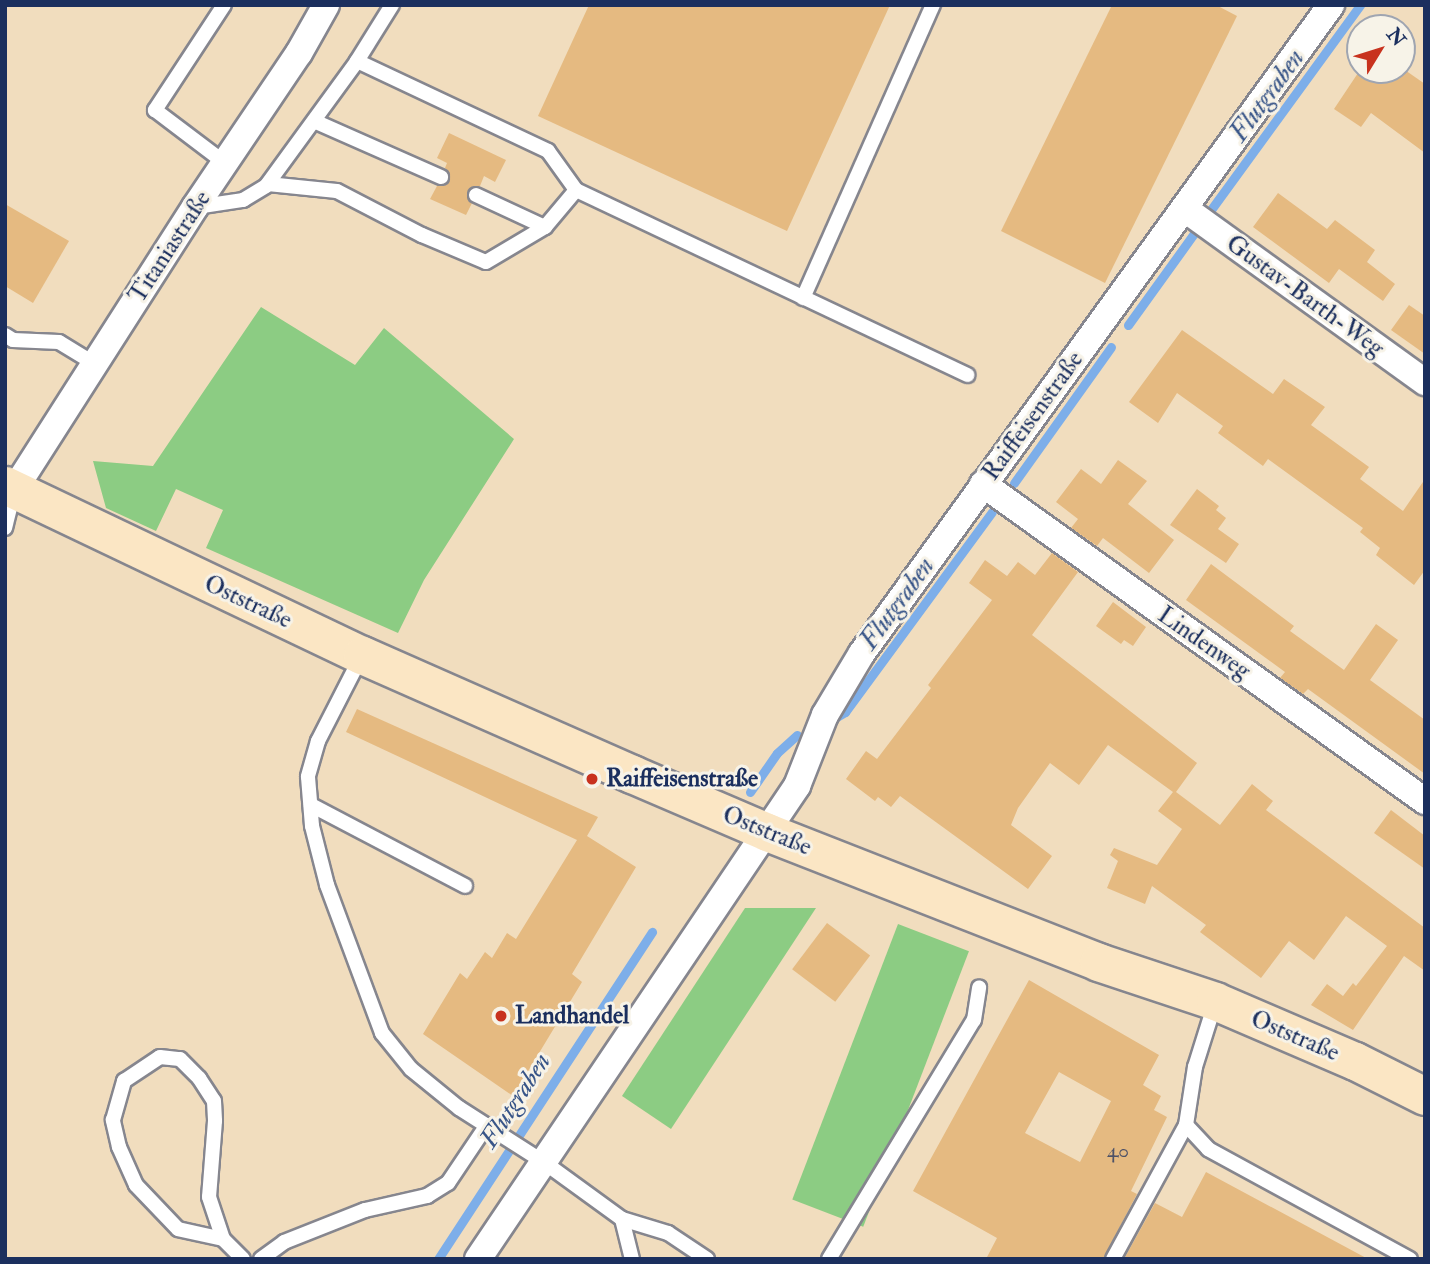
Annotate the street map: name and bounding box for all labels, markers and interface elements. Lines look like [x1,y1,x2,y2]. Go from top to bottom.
north arrow [1346,14,1416,84]
text: N [1381,23,1411,51]
water label: Flutgraben [1224,44,1312,148]
street label: Titaniastraße [123,186,217,308]
street label: Gustav-Barth-Weg [1221,229,1389,363]
street label: Raiffeisenstraße [977,346,1089,486]
water label: Flutgraben [854,552,942,656]
street label: Oststraße [200,569,296,635]
street label: Lindenweg [1152,601,1256,685]
place label: Raiffeisenstraße [606,765,758,793]
marker: Raiffeisenstraße [584,771,600,787]
street label: Oststraße [718,800,816,862]
place label: Landhandel [515,1002,629,1030]
street label: Oststraße [1246,1005,1344,1067]
marker: Landhandel [493,1008,509,1024]
water label: Flutgraben [474,1048,558,1154]
house number: 40 [1107,1138,1129,1164]

